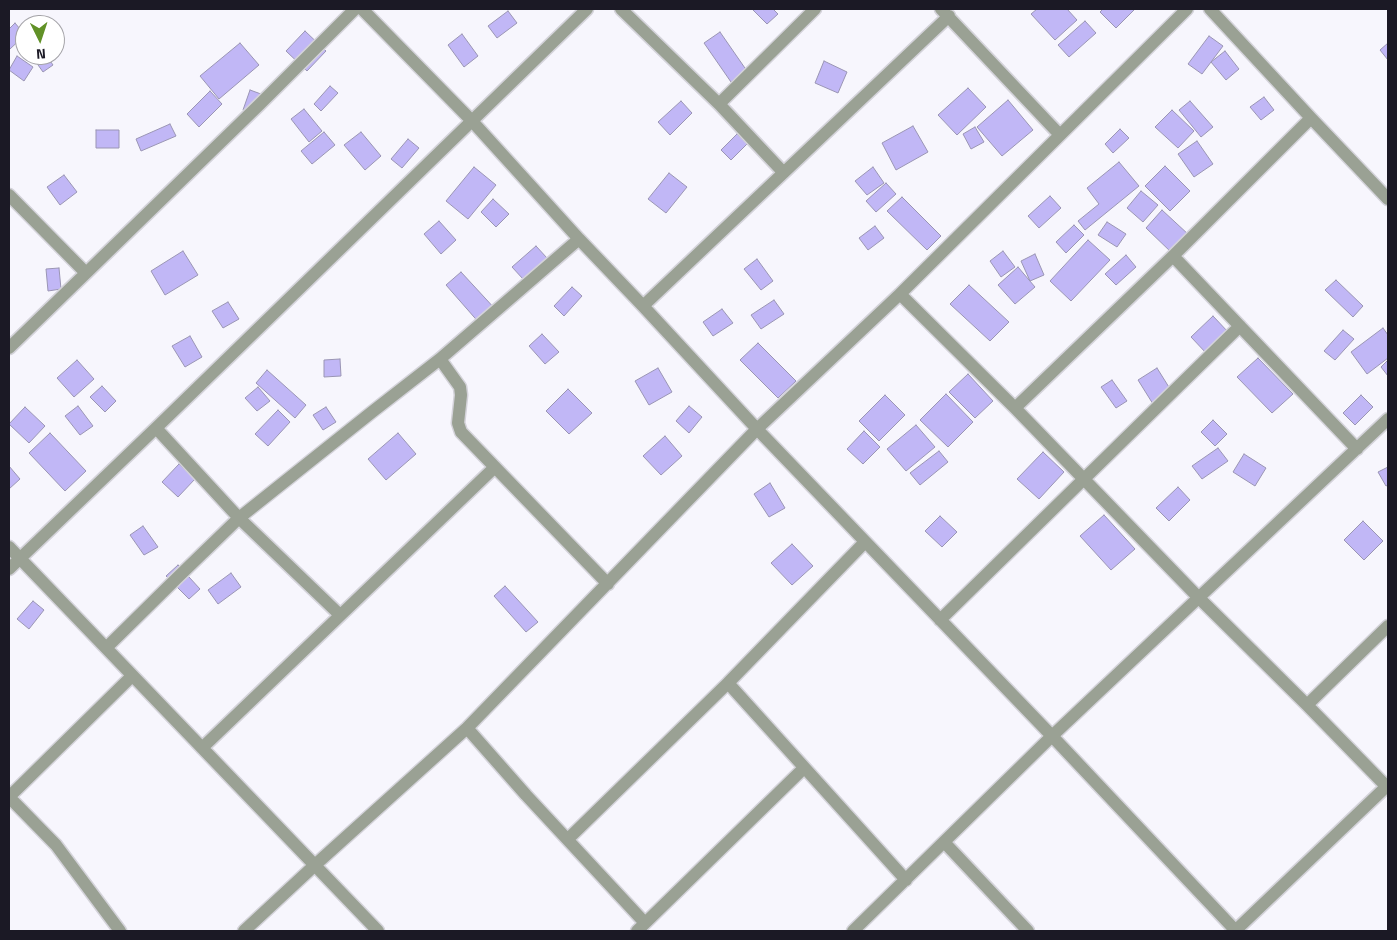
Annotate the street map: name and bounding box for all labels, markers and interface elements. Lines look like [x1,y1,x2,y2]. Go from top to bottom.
north arrow [15,15,65,65]
text: N [35,44,47,65]

